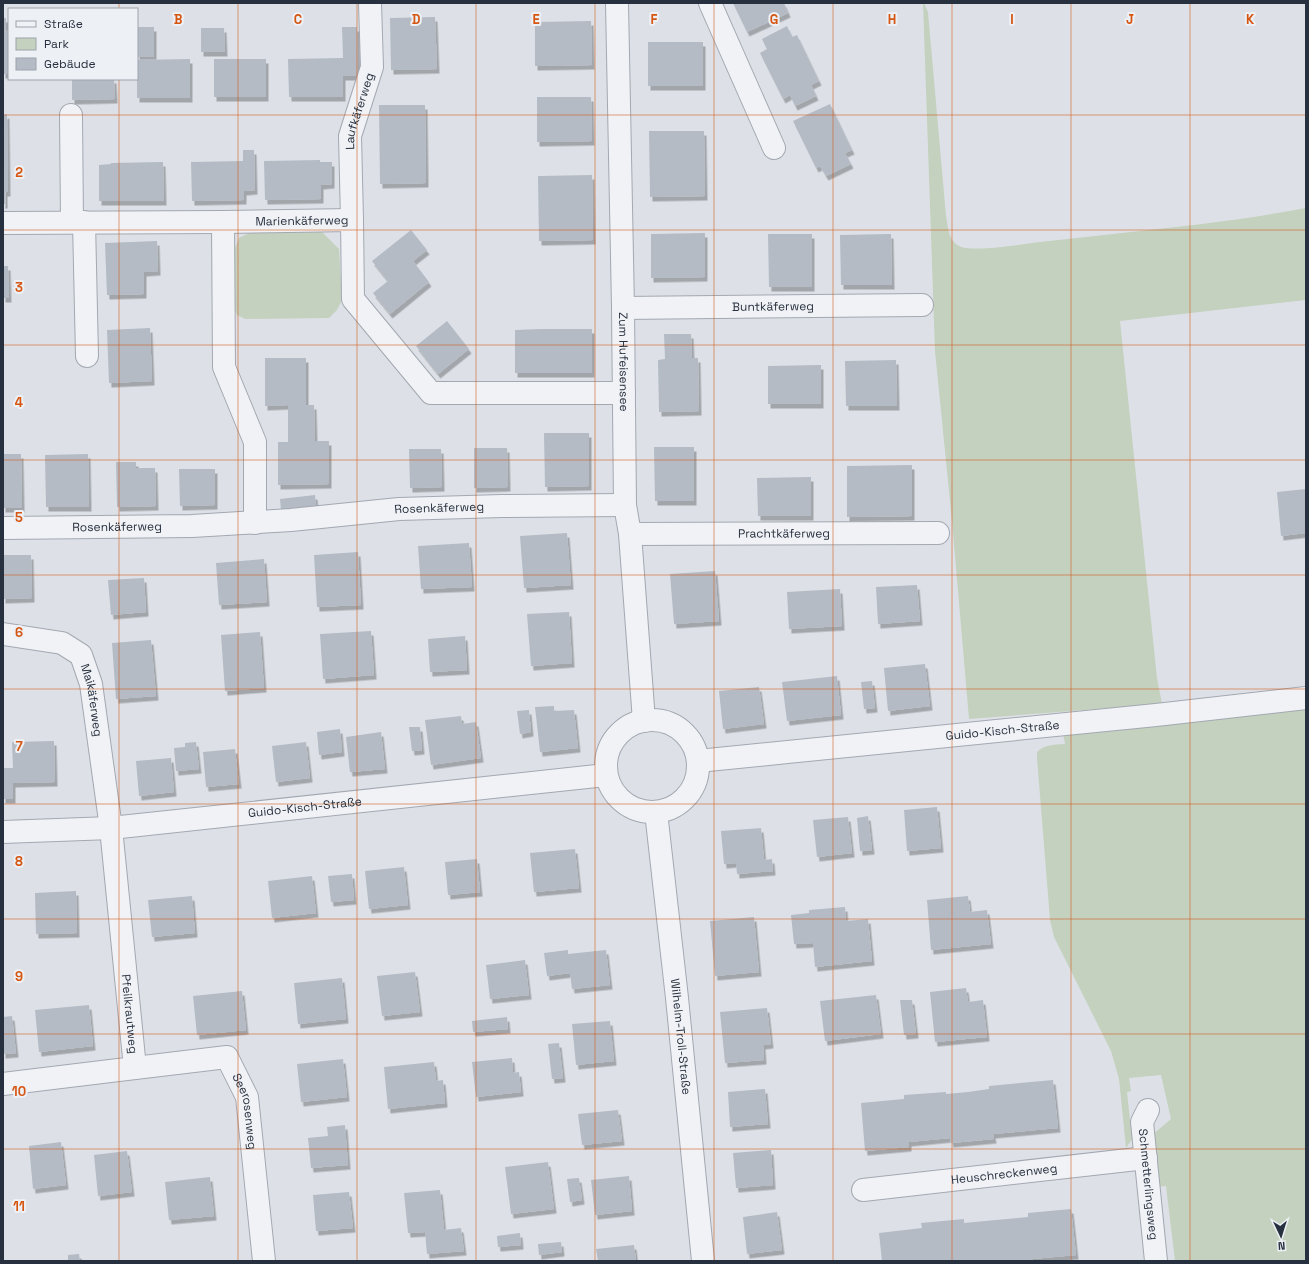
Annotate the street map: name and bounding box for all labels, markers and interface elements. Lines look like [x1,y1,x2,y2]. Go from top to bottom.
legend [8,8,138,80]
text: B [174,11,183,28]
text: C [294,11,302,28]
text: D [412,11,421,28]
text: E [532,11,540,28]
text: F [651,11,658,28]
text: G [770,11,778,28]
text: H [888,11,896,28]
text: I [1010,11,1014,28]
text: J [1126,11,1134,28]
text: K [1246,11,1255,28]
text: Straße [44,16,83,32]
text: Park [44,36,69,52]
text: Gebäude [44,56,96,72]
street label: Laufkäferweg [342,71,378,150]
text: 2 [15,164,23,181]
street label: Marienkäferweg [255,212,349,229]
text: 3 [15,279,23,296]
street label: Buntkäferweg [732,298,814,315]
street label: Zum Hufeisensee [615,312,632,412]
text: 4 [15,394,23,411]
street label: Rosenkäferweg [394,499,484,517]
text: 5 [15,509,23,526]
street label: Rosenkäferweg [72,518,162,535]
street label: Prachtkäferweg [738,525,830,542]
text: 6 [15,624,23,641]
street label: Maikäferweg [77,662,106,738]
street label: Guido-Kisch-Straße [945,717,1060,744]
text: 7 [15,738,23,755]
street label: Guido-Kisch-Straße [247,793,362,821]
text: 8 [15,853,23,870]
text: 9 [15,968,23,985]
street label: Pfeilkrautweg [118,973,142,1054]
street label: Wilhelm-Troll-Straße [667,978,695,1095]
street label: Seerosenweg [228,1071,260,1150]
text: 10 [12,1083,26,1100]
street label: Schmetterlingsweg [1135,1128,1162,1241]
street label: Heuschreckenweg [950,1160,1058,1188]
text: 11 [13,1198,25,1215]
north arrow [1261,1216,1301,1256]
text: N [1278,1239,1286,1253]

